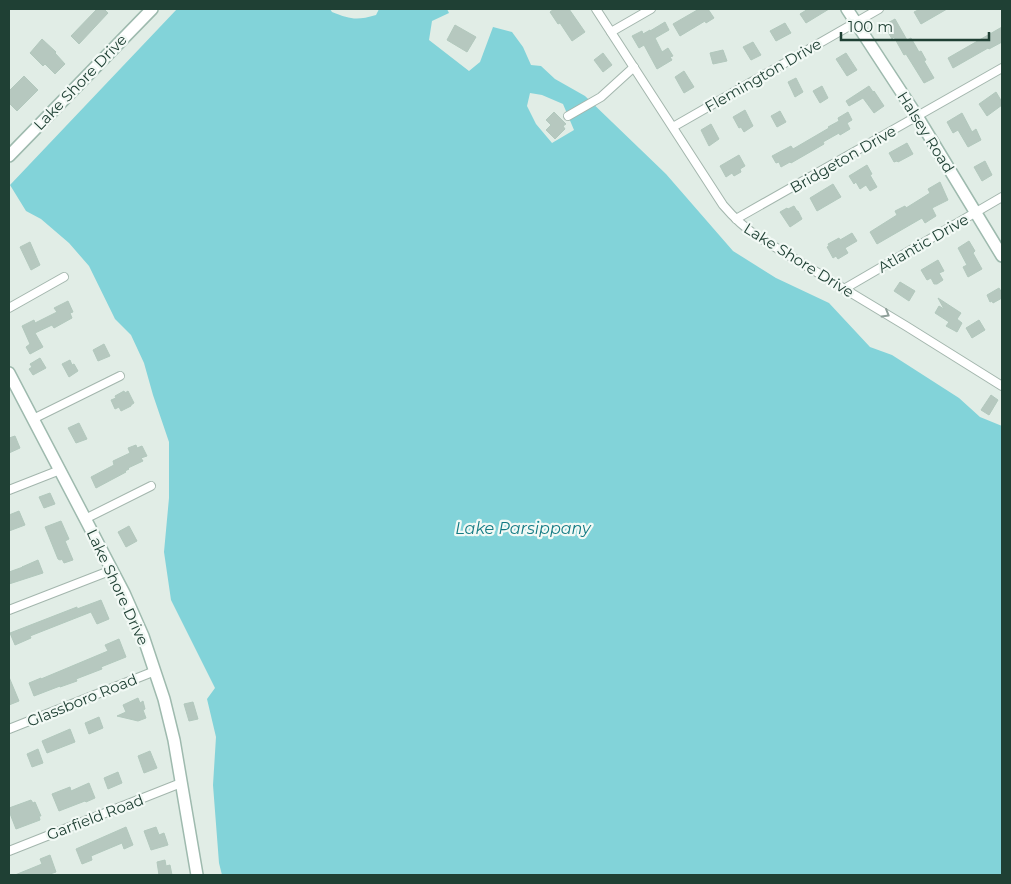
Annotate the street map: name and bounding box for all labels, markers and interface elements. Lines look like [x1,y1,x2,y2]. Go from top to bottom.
scale bar [841,10,988,42]
text: 100 m [848,17,893,36]
street label: Lake Shore Drive [29,30,131,134]
street label: Flemington Drive [701,34,825,116]
street label: Halsey Road [893,88,959,176]
street label: Bridgeton Drive [787,121,899,197]
street label: Atlantic Drive [874,209,972,277]
street label: Lake Shore Drive [740,219,858,301]
one-way arrow [880,308,889,318]
water label: Lake Parsippany [455,519,592,538]
street label: Lake Shore Drive [83,526,153,648]
street label: Glassboro Road [24,669,140,731]
street label: Garfield Road [44,790,146,844]

